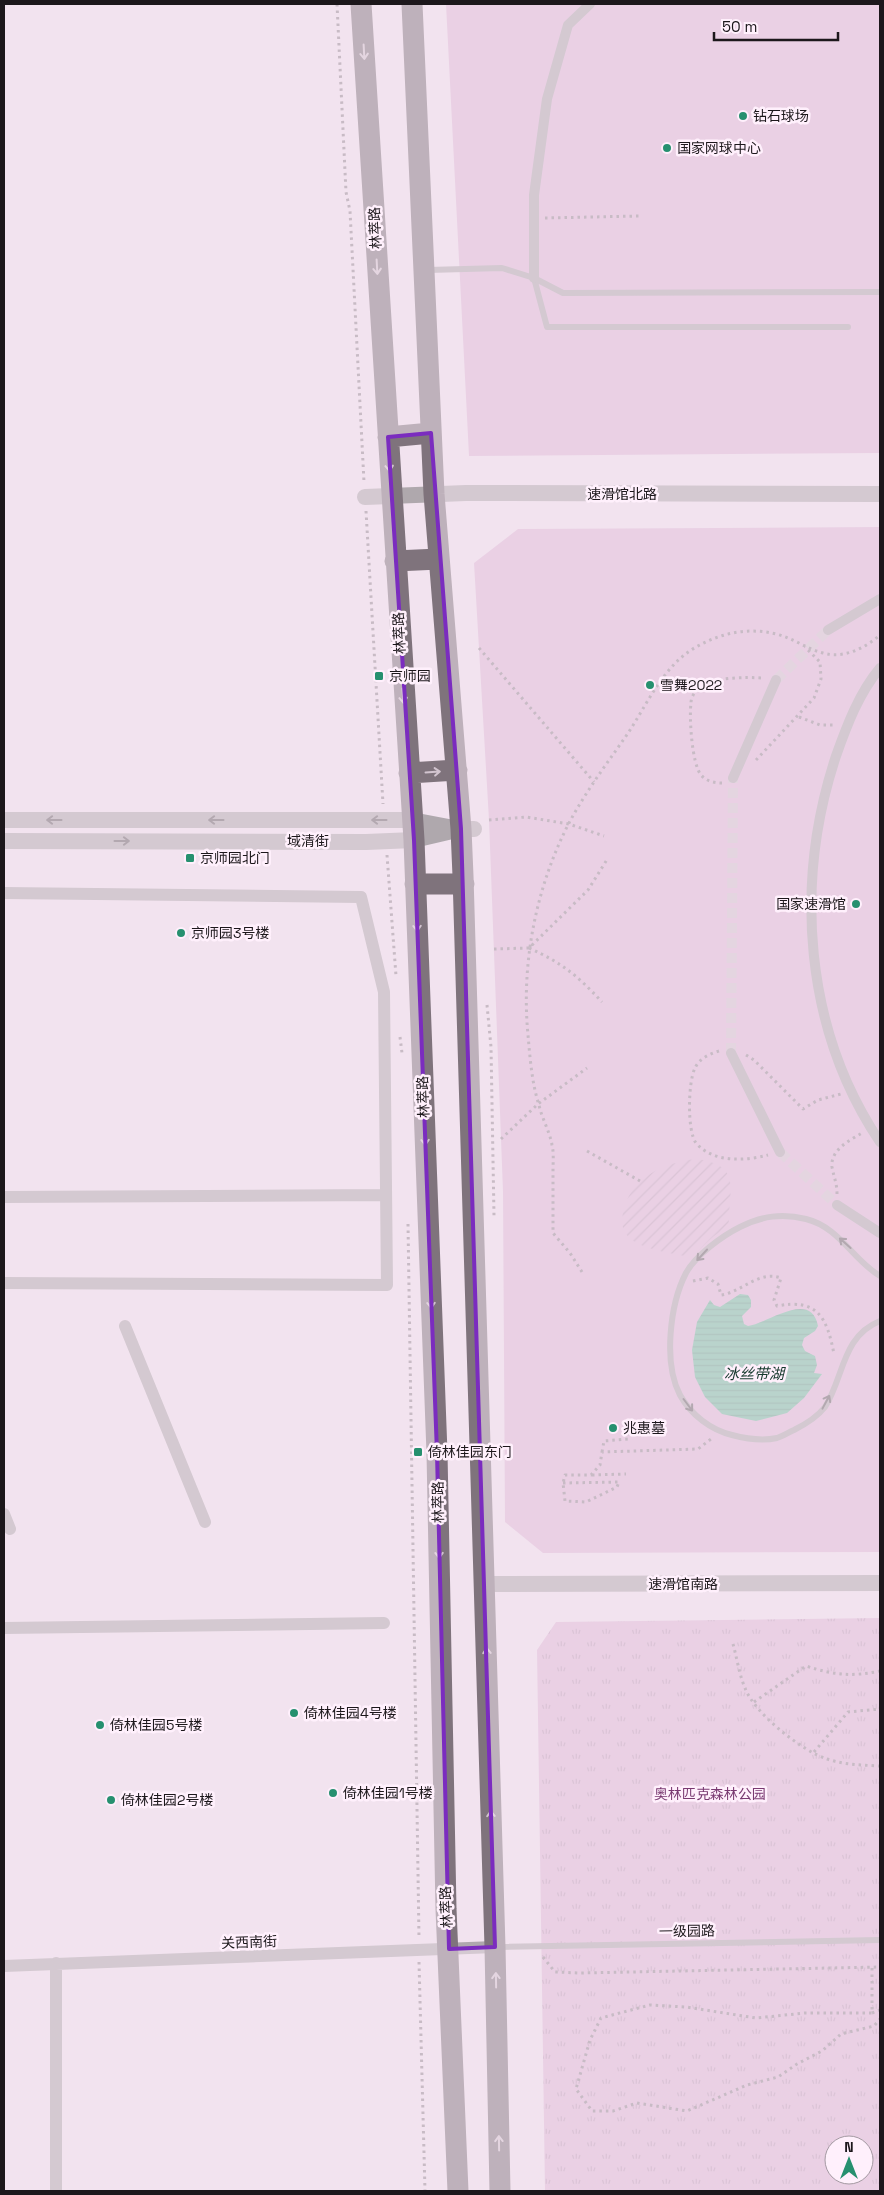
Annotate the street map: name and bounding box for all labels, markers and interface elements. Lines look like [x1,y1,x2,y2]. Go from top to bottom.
scale bar [714,10,838,42]
text: 50 m [722,17,757,36]
one-way arrow [360,44,369,60]
place label: 钻石球场 [753,107,809,125]
marker: 钻石球场 [737,110,749,122]
place label: 国家网球中心 [677,139,761,157]
marker: 国家网球中心 [661,142,673,154]
street label: 林萃路 [365,207,385,249]
one-way arrow [373,259,382,275]
one-way arrow [385,456,394,472]
street label: 速滑馆北路 [587,485,657,503]
street label: 林萃路 [389,612,409,654]
place label: 京师园 [389,667,431,685]
marker: 京师园 [373,670,385,682]
place label: 雪舞2022 [660,676,722,694]
marker: 雪舞2022 [644,679,656,691]
one-way arrow [399,688,408,704]
one-way arrow [424,767,440,776]
one-way arrow [46,815,62,825]
one-way arrow [208,815,224,825]
one-way arrow [371,815,387,825]
street label: 域清街 [287,832,329,850]
one-way arrow [114,836,130,846]
place label: 京师园北门 [200,849,270,867]
marker: 京师园北门 [184,852,196,864]
place label: 国家速滑馆 [776,895,846,913]
marker: 国家速滑馆 [850,898,862,910]
one-way arrow [412,915,421,931]
place label: 京师园3号楼 [191,924,269,942]
marker: 京师园3号楼 [175,927,187,939]
street label: 林萃路 [413,1076,433,1118]
one-way arrow [420,1130,430,1146]
one-way arrow [838,1237,851,1249]
one-way arrow [696,1249,708,1262]
one-way arrow [426,1292,436,1309]
water label: 冰丝带湖 [724,1364,786,1383]
one-way arrow [822,1395,831,1410]
one-way arrow [683,1398,693,1412]
place label: 兆惠墓 [623,1419,665,1437]
marker: 兆惠墓 [607,1422,619,1434]
place label: 倚林佳园东门 [428,1443,512,1461]
marker: 倚林佳园东门 [412,1446,424,1458]
street label: 林萃路 [429,1481,447,1523]
one-way arrow [434,1542,444,1558]
street label: 速滑馆南路 [648,1575,718,1593]
one-way arrow [482,1647,492,1664]
place label: 倚林佳园4号楼 [304,1704,397,1722]
marker: 倚林佳园4号楼 [288,1707,300,1719]
place label: 倚林佳园5号楼 [110,1716,202,1734]
marker: 倚林佳园5号楼 [94,1719,106,1731]
place label: 倚林佳园1号楼 [343,1784,433,1802]
park label: 奥林匹克森林公园 [654,1785,766,1803]
marker: 倚林佳园1号楼 [327,1787,339,1799]
place label: 倚林佳园2号楼 [121,1791,213,1809]
marker: 倚林佳园2号楼 [105,1794,117,1806]
one-way arrow [487,1810,496,1826]
street label: 林萃路 [436,1886,456,1928]
street label: 一级园路 [659,1922,715,1940]
street label: 关西南街 [221,1932,277,1952]
one-way arrow [491,1972,501,1988]
one-way arrow [494,2135,504,2151]
north arrow [824,2135,874,2185]
text: N [844,2138,854,2156]

